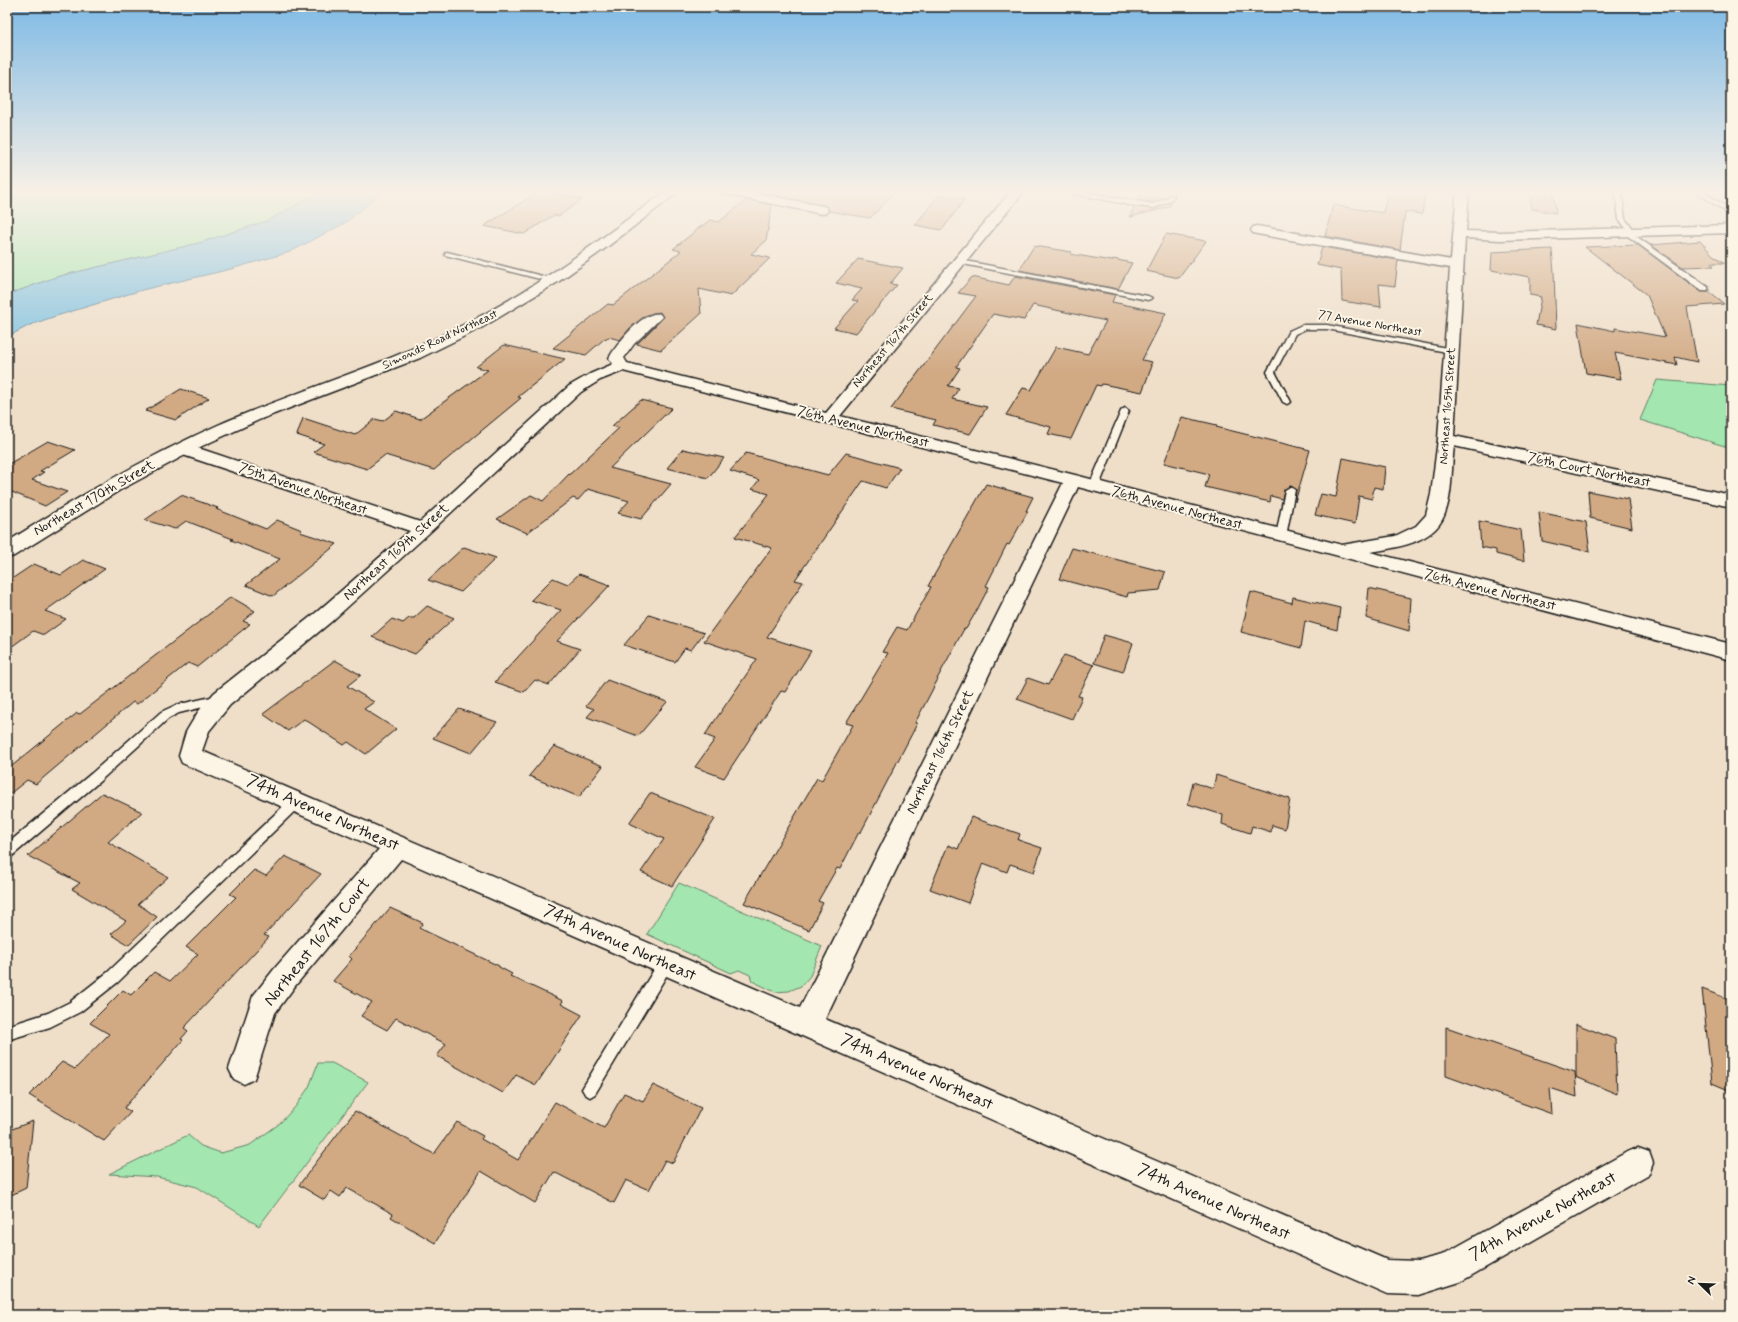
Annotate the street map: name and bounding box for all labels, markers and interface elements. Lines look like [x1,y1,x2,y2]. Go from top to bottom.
street label: Northeast 167th Street [849,291,937,391]
street label: Simonds Road Northeast [380,306,501,374]
street label: 77 Avenue Northeast [1317,307,1424,341]
street label: Northeast 165th Street [1436,347,1460,465]
street label: 76th Avenue Northeast [795,402,931,452]
street label: 76th Court Northeast [1526,448,1652,492]
street label: Northeast 170th Street [30,456,159,540]
street label: 75th Avenue Northeast [236,459,370,520]
street label: 76th Avenue Northeast [1109,482,1245,534]
street label: Northeast 169th Street [339,499,453,604]
street label: 76th Avenue Northeast [1422,565,1558,615]
street label: Northeast 166th Street [902,686,978,817]
street label: 74th Avenue Northeast [243,769,403,857]
street label: Northeast 167th Court [259,873,375,1011]
street label: 74th Avenue Northeast [540,899,700,987]
street label: 74th Avenue Northeast [837,1028,997,1116]
street label: 74th Avenue Northeast [1134,1158,1294,1246]
street label: 74th Avenue Northeast [1466,1166,1621,1266]
north arrow [1680,1264,1720,1304]
text: N [1684,1274,1700,1287]

